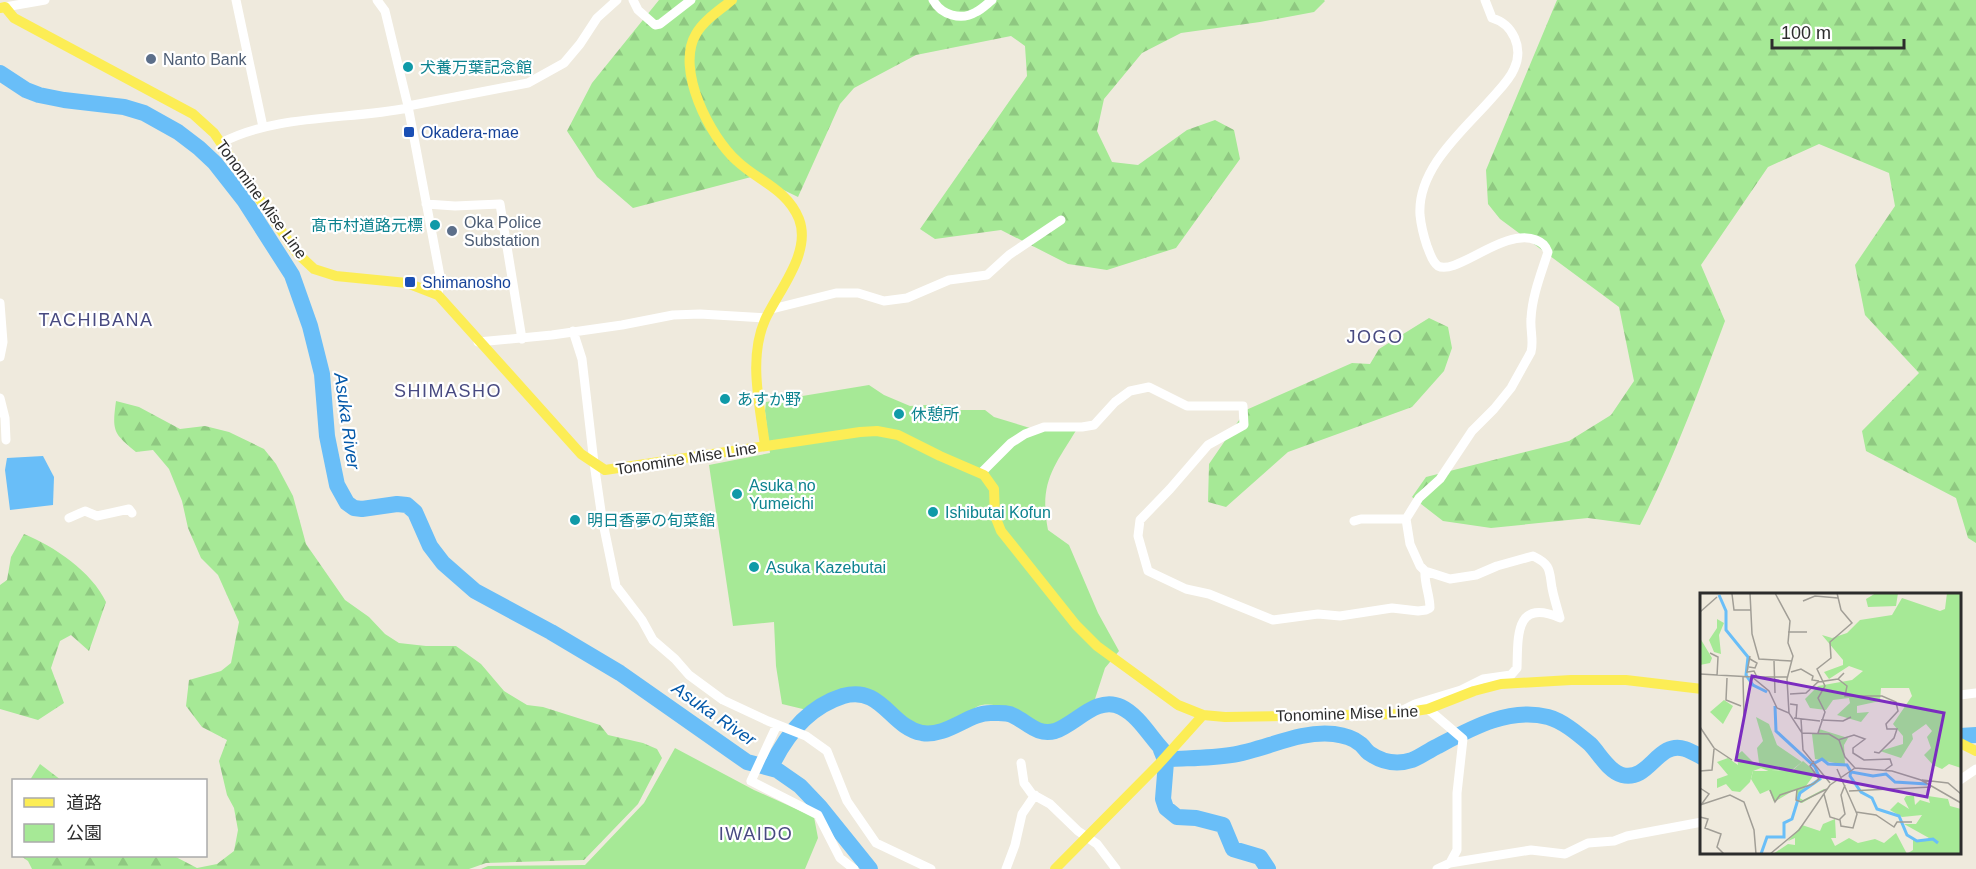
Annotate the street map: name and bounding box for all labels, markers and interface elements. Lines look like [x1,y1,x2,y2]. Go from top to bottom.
scale bar [1772,12,1904,50]
text: 100 m [1781,23,1831,43]
place label: Nanto Bank [163,51,248,68]
marker: Nanto Bank [144,52,158,66]
place label: 犬養万葉記念館 [420,59,532,76]
marker: 犬養万葉記念館 [401,60,415,74]
place label: Okadera-mae [421,124,519,141]
marker: Okadera-mae [402,125,416,139]
street label: Tonomine Mise Line [213,137,310,262]
place label: Oka Police Substation [464,214,541,249]
place label: 髙市村道路元標 [311,217,423,234]
marker: 髙市村道路元標 [428,218,442,232]
marker: Oka Police Substation [445,224,459,238]
place label: Shimanosho [422,274,511,291]
marker: Shimanosho [403,275,417,289]
district label: TACHIBANA [38,310,154,330]
district label: JOGO [1346,327,1404,347]
water label: Asuka River [330,371,364,471]
district label: SHIMASHO [394,381,502,401]
place label: あすか野 [737,391,801,408]
marker: あすか野 [718,392,732,406]
place label: 休憩所 [911,405,959,423]
marker: 休憩所 [892,407,906,421]
street label: Tonomine Mise Line [614,439,758,478]
place label: Asuka no Yumeichi [749,477,816,512]
marker: Asuka no Yumeichi [730,487,744,501]
place label: Ishibutai Kofun [945,504,1051,521]
marker: Ishibutai Kofun [926,505,940,519]
place label: 明日香夢の旬菜館 [587,512,715,529]
marker: 明日香夢の旬菜館 [568,513,582,527]
place label: Asuka Kazebutai [766,559,886,576]
marker: Asuka Kazebutai [747,560,761,574]
inset map [1700,593,1961,854]
water label: Asuka River [668,677,760,751]
street label: Tonomine Mise Line [1276,703,1419,724]
legend [12,779,207,857]
text: 道路 [66,793,102,813]
text: 公園 [66,823,102,843]
district label: IWAIDO [719,824,793,844]

